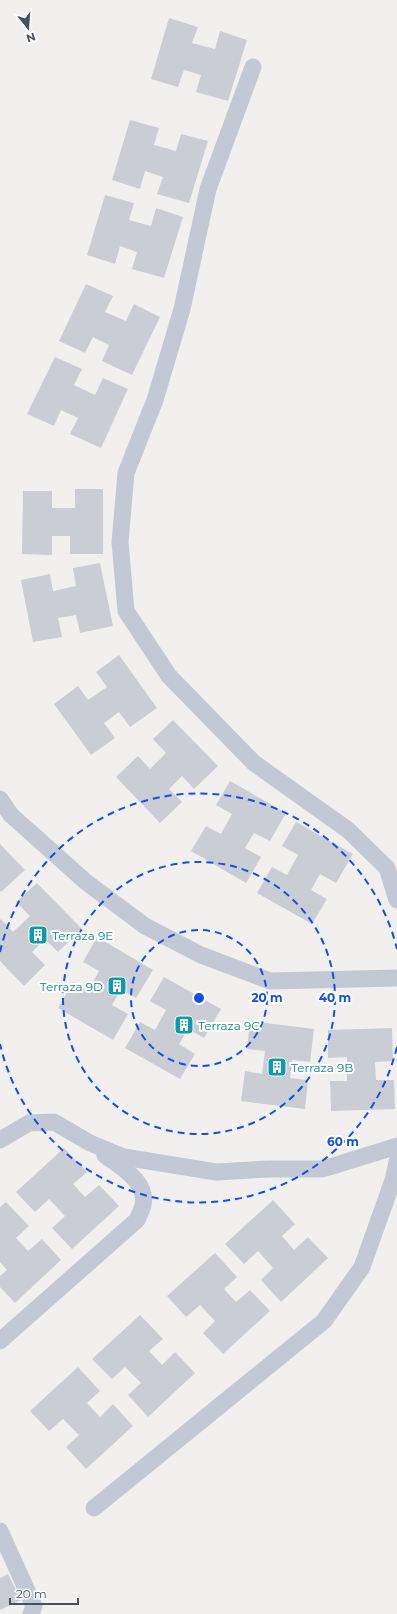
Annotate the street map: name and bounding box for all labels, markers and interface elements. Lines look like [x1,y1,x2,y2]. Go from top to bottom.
north arrow [8,8,48,48]
text: N [25,30,37,46]
building icon: Terraza 9E [27,924,49,946]
place label: Terraza 9E [52,928,113,943]
building icon: Terraza 9D [106,975,128,997]
place label: Terraza 9D [40,979,103,994]
text: 20 m [251,990,283,1005]
text: 40 m [319,990,351,1005]
centre of rings [192,991,206,1005]
building icon: Terraza 9C [173,1014,195,1036]
place label: Terraza 9C [198,1018,260,1033]
building icon: Terraza 9B [266,1056,288,1078]
place label: Terraza 9B [291,1060,353,1075]
text: 60 m [327,1134,359,1149]
scale bar [10,1580,78,1606]
text: 20 m [16,1586,47,1601]

